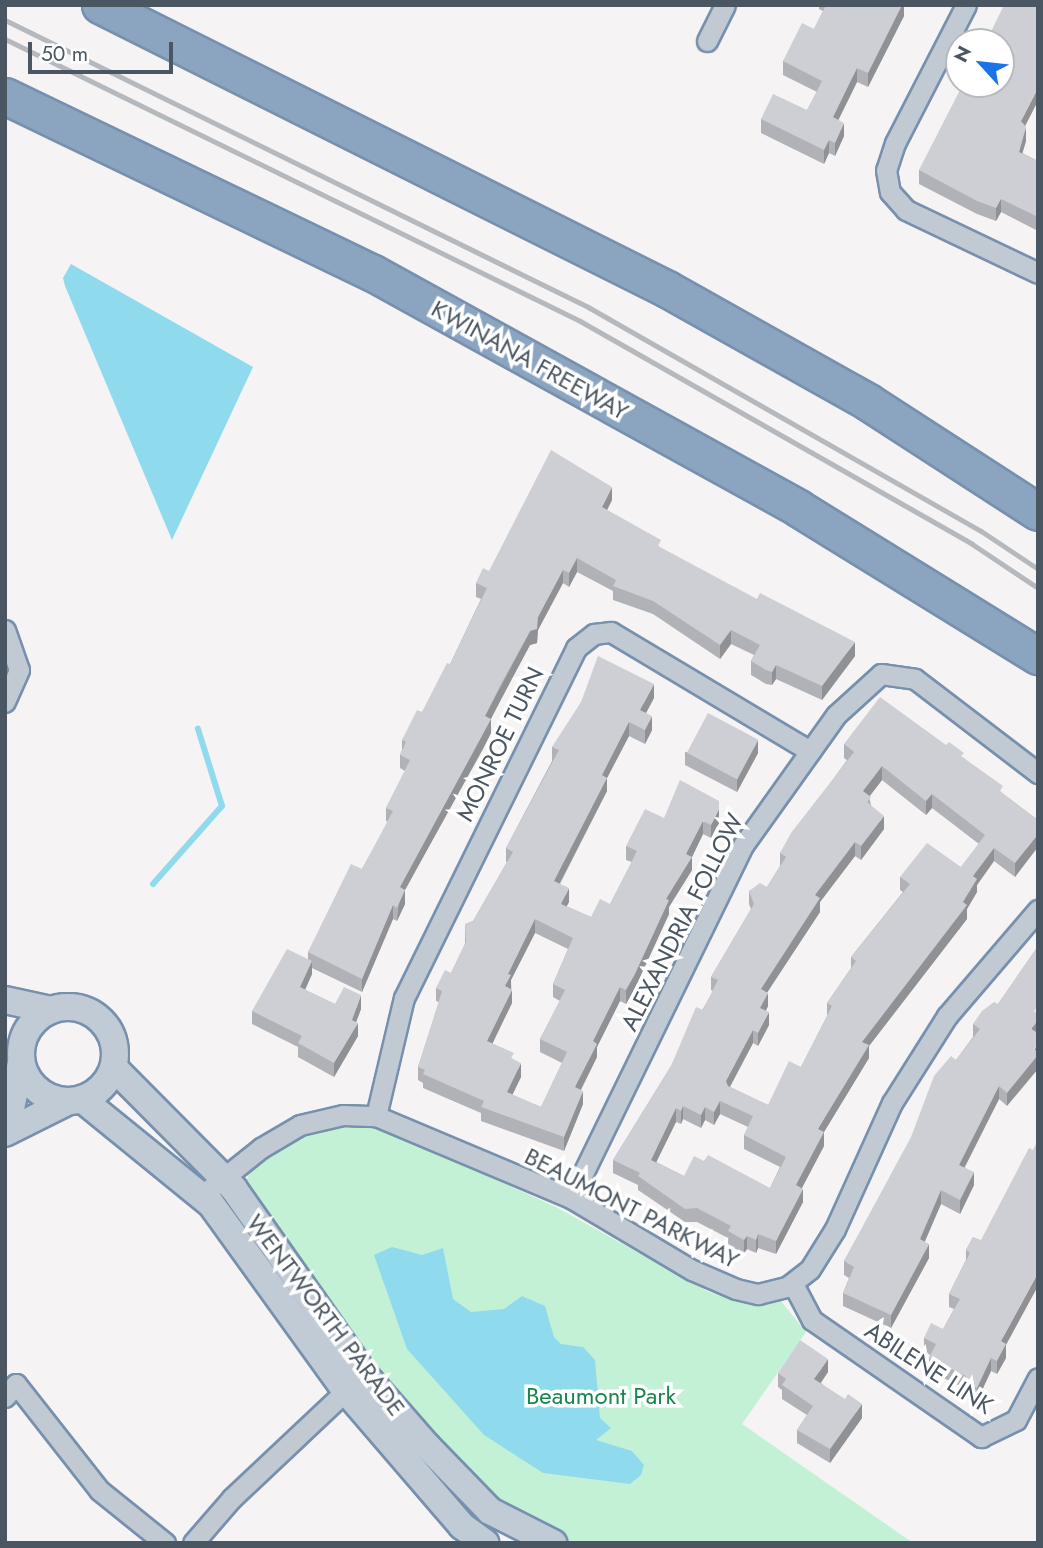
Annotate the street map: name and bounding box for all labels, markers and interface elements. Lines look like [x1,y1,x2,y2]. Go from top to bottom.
scale bar [32,28,177,72]
north arrow [945,28,1015,98]
text: 50 m [41,39,88,69]
text: N [947,41,978,67]
street label: KWINANA FREEWAY [426,294,634,426]
street label: MONROE TURN [450,662,550,826]
street label: ALEXANDRIA FOLLOW [615,808,749,1036]
street label: BEAUMONT PARKWAY [520,1141,744,1275]
street label: WENTWORTH PARADE [241,1209,411,1421]
street label: ABILENE LINK [860,1316,998,1420]
park label: Beaumont Park [526,1382,676,1410]

